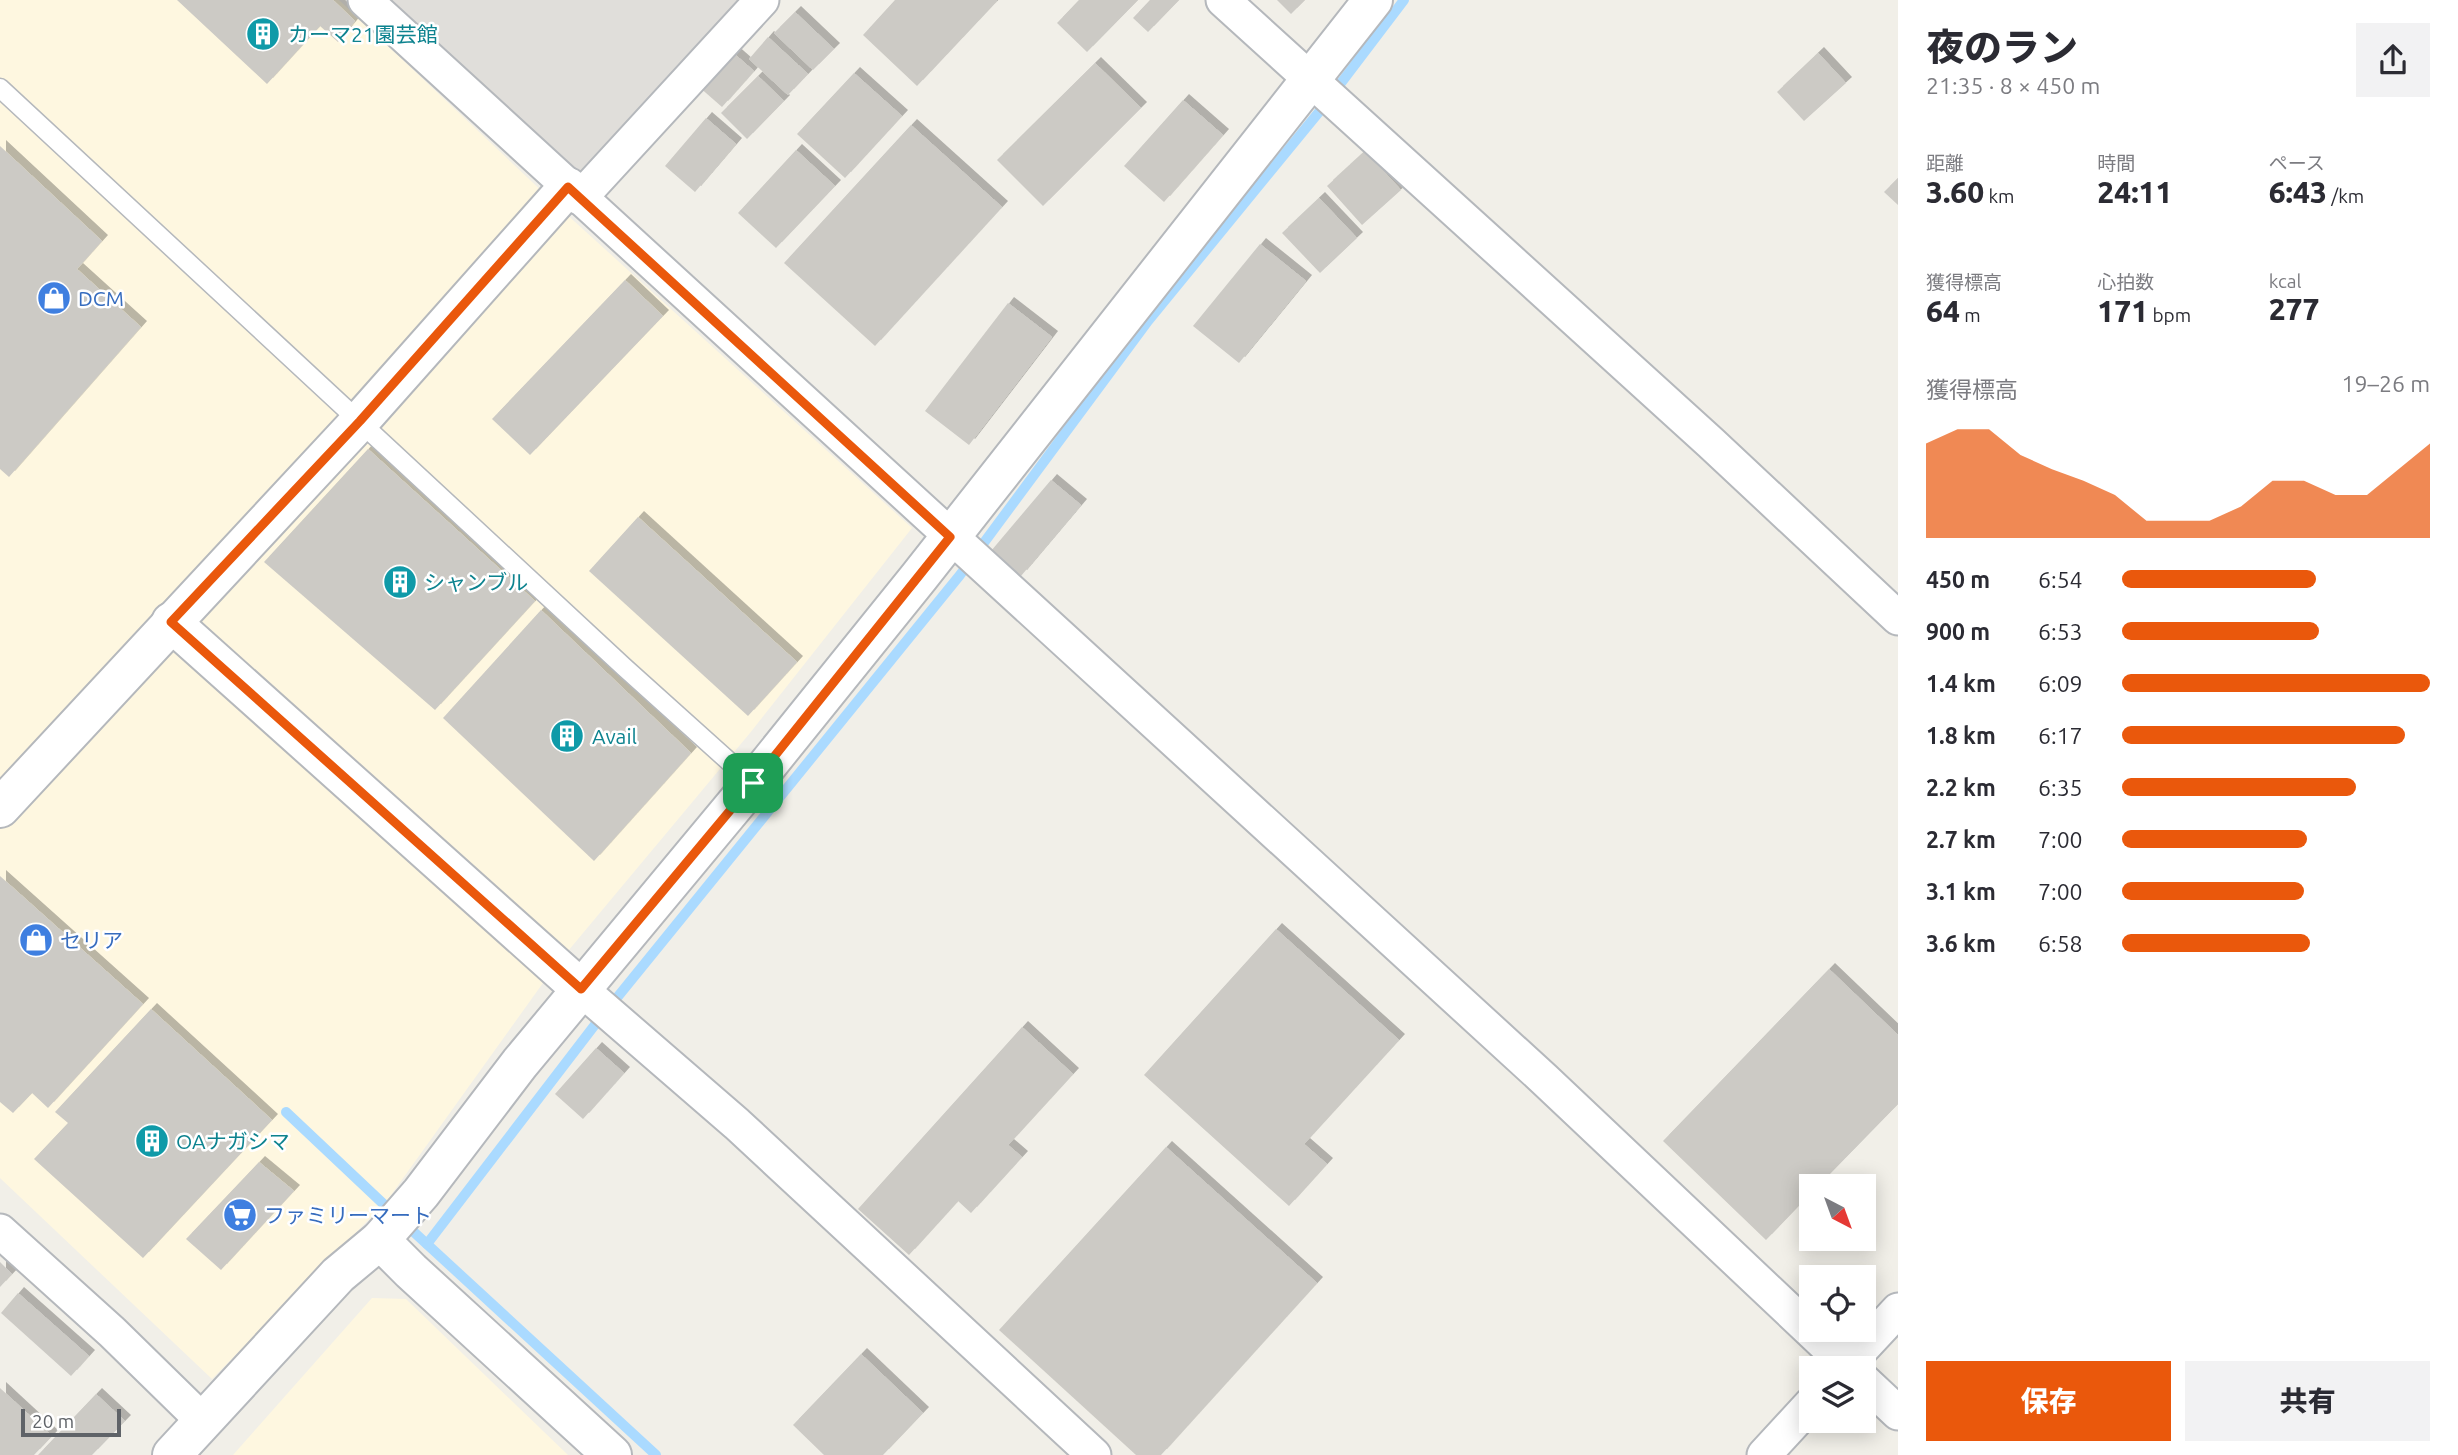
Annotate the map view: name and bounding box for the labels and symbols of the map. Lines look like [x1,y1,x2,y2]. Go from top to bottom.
building icon: カーマ21園芸館 [244,15,282,53]
place label: カーマ21園芸館 [288,22,438,46]
shop icon: DCM [35,279,73,317]
place label: DCM [78,286,124,310]
building icon: シャンブル [381,563,419,601]
place label: シャンブル [424,570,528,594]
building icon: Avail [548,717,586,755]
place label: Avail [592,724,637,748]
pin [723,753,783,813]
shop icon: セリア [17,921,55,959]
place label: セリア [60,928,123,952]
building icon: OAナガシマ [133,1122,171,1160]
place label: OAナガシマ [176,1129,290,1153]
north arrow [1799,1174,1876,1251]
supermarket icon: ファミリーマート [221,1196,259,1234]
place label: ファミリーマート [264,1203,432,1227]
scale bar [21,1406,121,1438]

